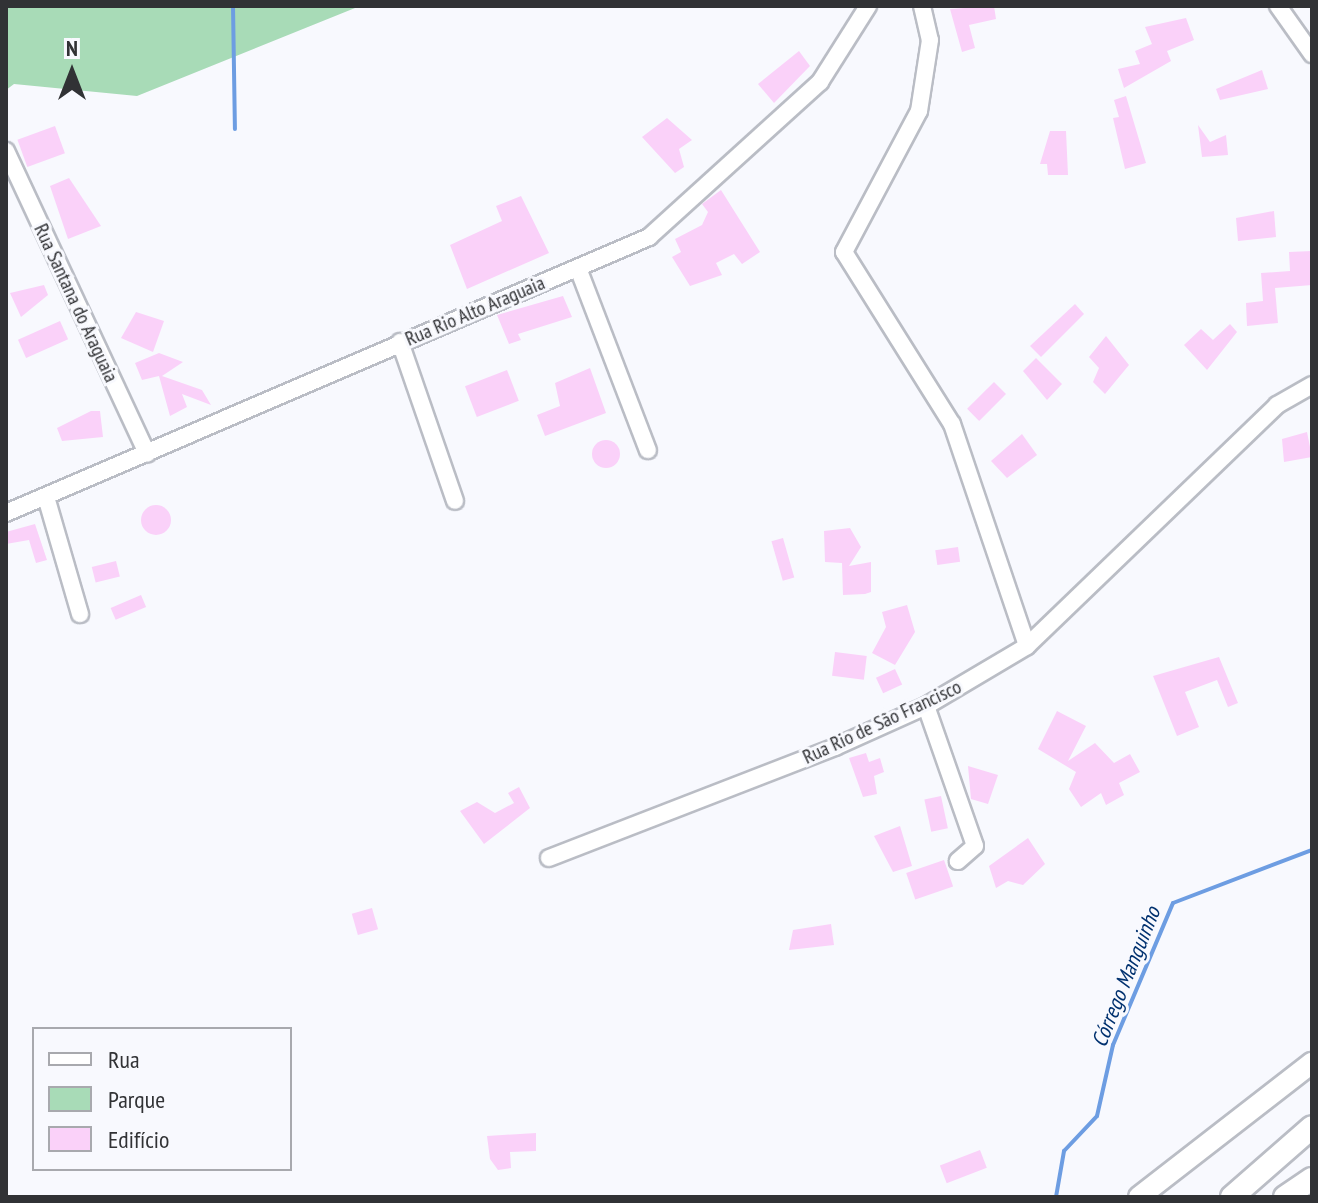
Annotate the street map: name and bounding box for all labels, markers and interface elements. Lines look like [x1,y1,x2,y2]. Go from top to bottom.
north arrow [32,32,112,112]
text: N [66,34,78,62]
street label: Rua Santana do Araguaia [29,220,123,386]
street label: Rua Rio Alto Araguaia [401,271,549,351]
street label: Rua Rio de São Francisco [799,675,965,769]
water label: Córrego Manguinho [1086,903,1166,1051]
legend [32,1027,292,1171]
text: Rua [108,1044,140,1075]
text: Parque [108,1084,165,1115]
text: Edifício [108,1124,169,1155]

